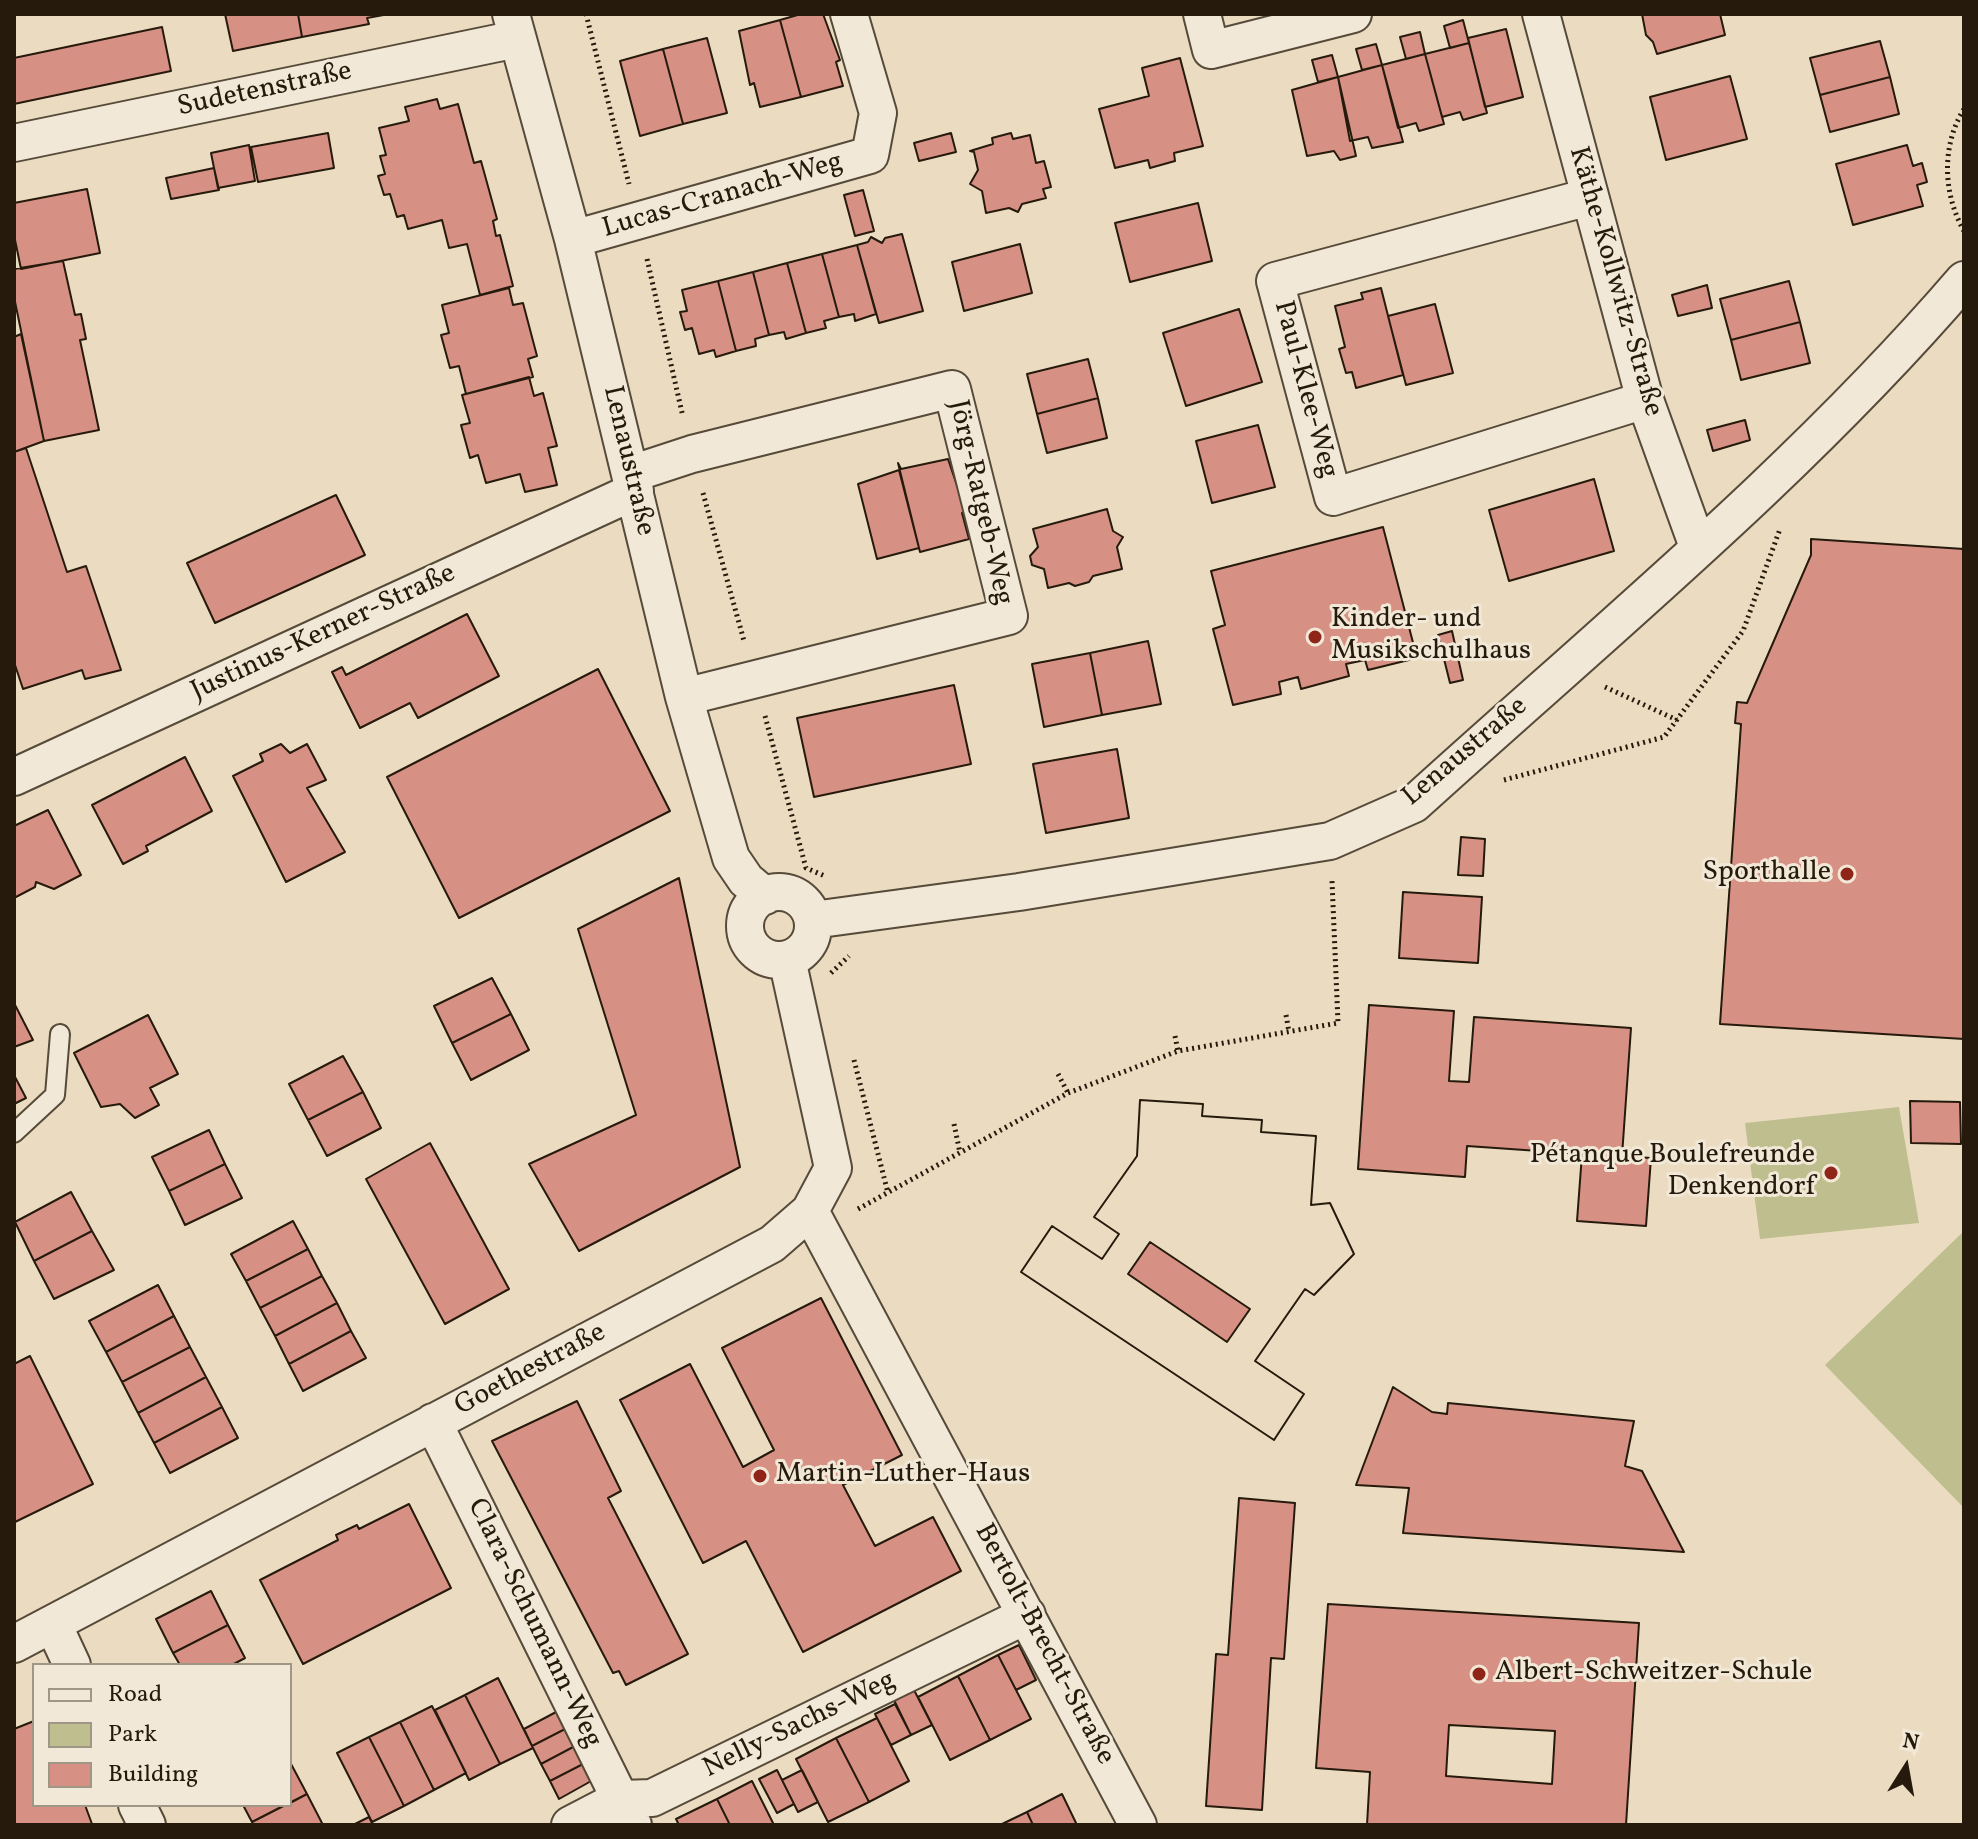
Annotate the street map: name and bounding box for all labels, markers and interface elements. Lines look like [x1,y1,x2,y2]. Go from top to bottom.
street label: Sudetenstraße [175,56,355,126]
street label: Käthe-Kollwitz-Straße [1559,143,1669,421]
street label: Lucas-Cranach-Weg [599,147,847,247]
street label: Paul-Klee-Weg [1264,298,1344,482]
street label: Lenaustraße [593,383,661,539]
street label: Jörg-Ratgeb-Weg [939,397,1019,609]
street label: Justinus-Kerner-Straße [186,558,462,710]
place label: Kinder- und Musikschulhaus [1331,604,1531,670]
marker: Kinder- und Musikschulhaus [1306,628,1324,646]
street label: Lenaustraße [1397,691,1535,815]
place label: Sporthalle [1702,857,1831,891]
marker: Sporthalle [1838,865,1856,883]
place label: Pétanque Boulefreunde Denkendorf [1530,1140,1815,1206]
marker: Pétanque Boulefreunde Denkendorf [1822,1164,1840,1182]
street label: Goethestraße [450,1317,612,1425]
place label: Martin-Luther-Haus [776,1459,1030,1493]
marker: Martin-Luther-Haus [751,1467,769,1485]
street label: Clara-Schumann-Weg [458,1494,608,1754]
street label: Bertolt-Brecht-Straße [965,1519,1121,1771]
place label: Albert-Schweitzer-Schule [1495,1657,1812,1691]
legend [32,1663,292,1807]
street label: Nelly-Sachs-Weg [698,1665,902,1787]
marker: Albert-Schweitzer-Schule [1470,1665,1488,1683]
text: Road [108,1678,162,1712]
text: Park [108,1718,157,1752]
text: N [1900,1726,1921,1760]
north arrow [1866,1727,1946,1807]
text: Building [108,1758,198,1792]

